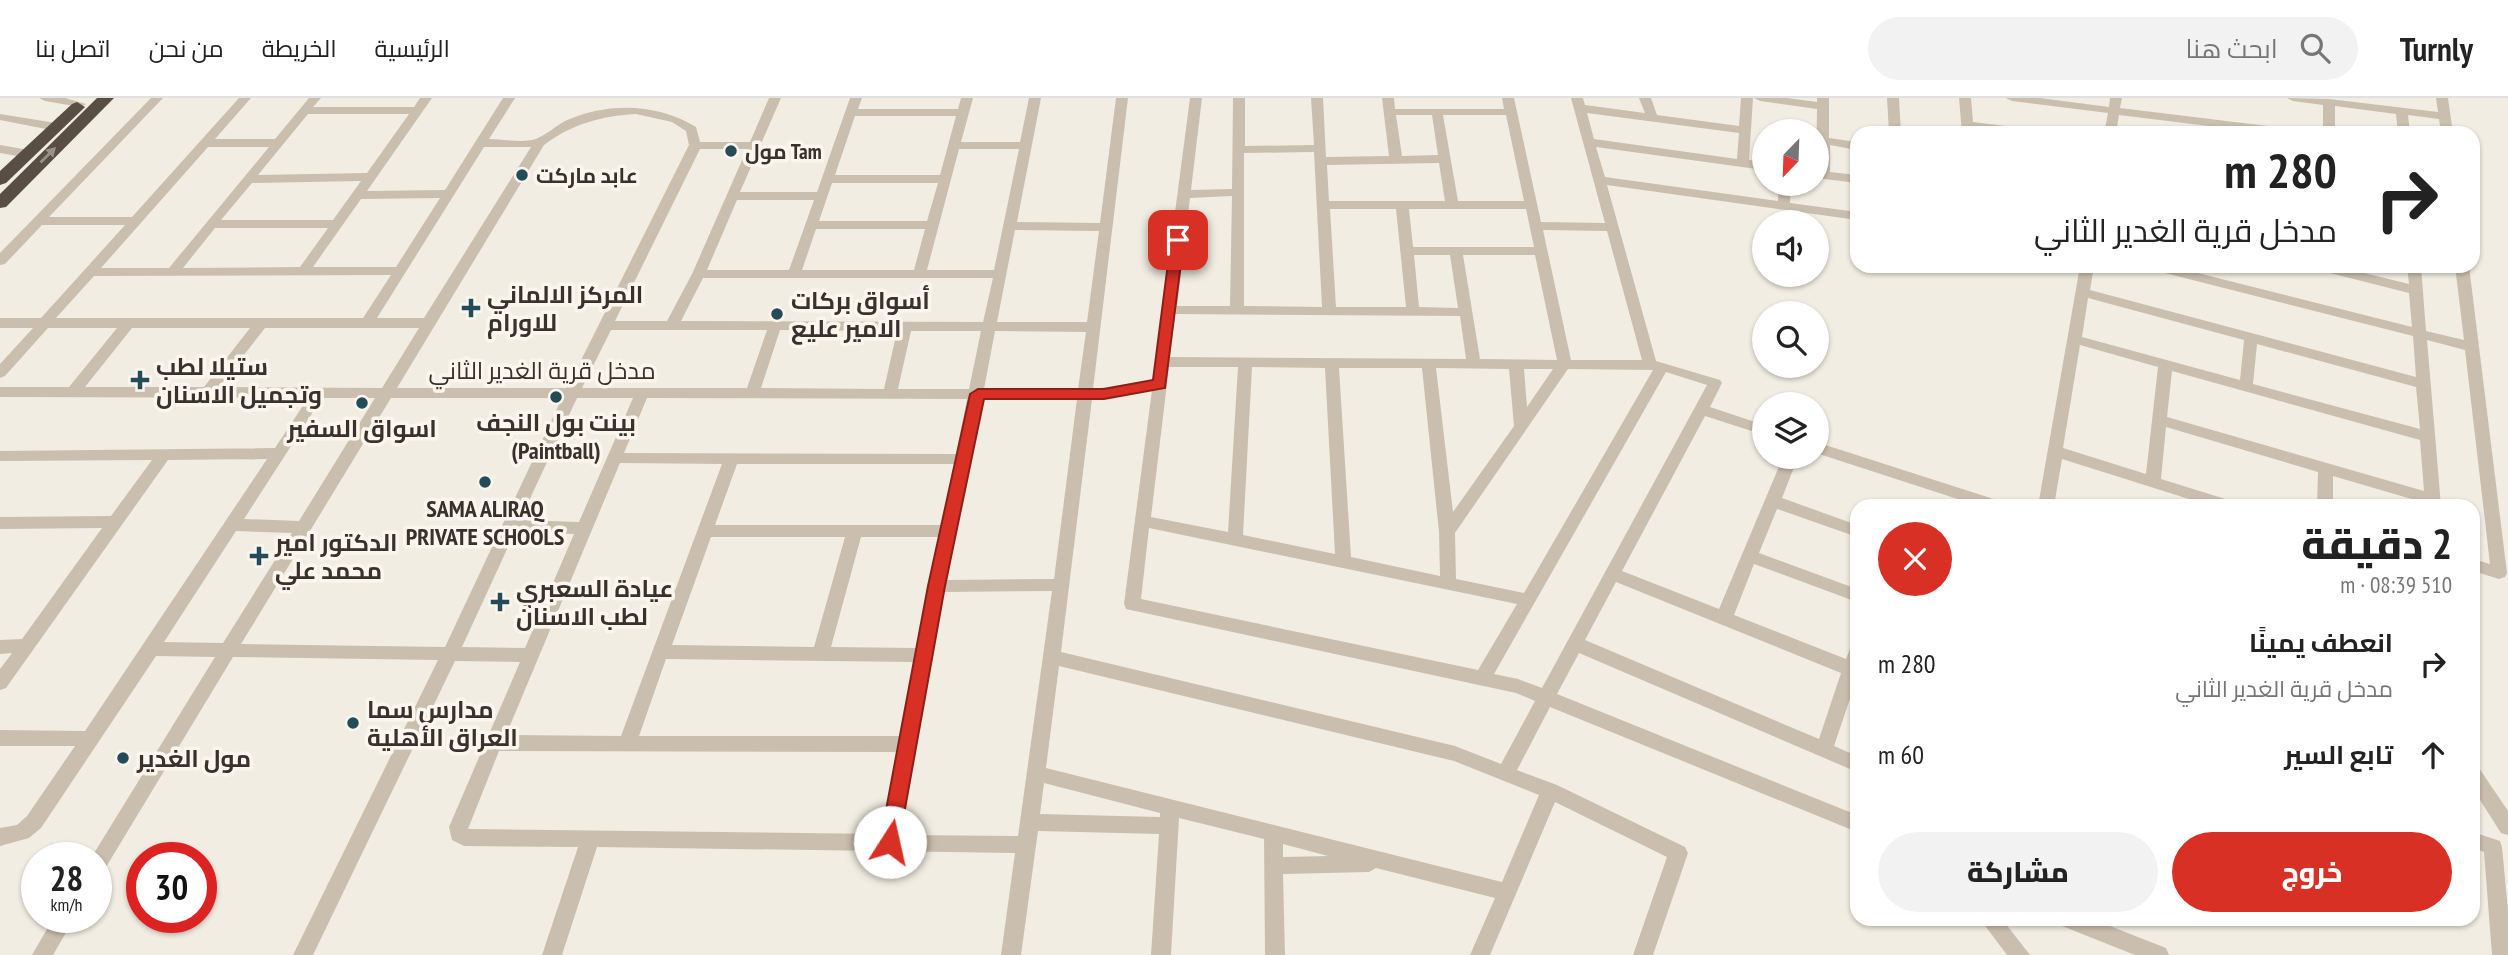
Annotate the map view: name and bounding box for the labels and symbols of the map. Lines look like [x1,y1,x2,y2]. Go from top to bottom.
north arrow [1752,119,1829,196]
place label: مول Tam [745,138,822,165]
marker: مول Tam [723,143,739,159]
one-way arrow [40,147,57,164]
place label: عابد ماركت [536,162,638,189]
marker: عابد ماركت [514,167,530,183]
pin [1148,210,1208,270]
place label: المركز الالماني للاورام [487,279,643,339]
place label: أسواق بركات الامير عليع [791,285,930,345]
marker: المركز الالماني للاورام [461,298,481,318]
marker: أسواق بركات الامير عليع [769,306,785,322]
place label: ستيلا لطب وتجميل الاسنان [156,351,322,410]
street label: مدخل قرية الغدير الثاني [428,355,656,390]
marker: ستيلا لطب وتجميل الاسنان [130,370,150,390]
marker: بينت بول النجف (Paintball) [548,389,564,405]
marker: اسواق السفير [354,395,370,411]
place label: بينت بول النجف (Paintball) [476,407,636,466]
place label: اسواق السفير [286,413,437,444]
marker: SAMA ALIRAQ PRIVATE SCHOOLS [477,474,493,490]
place label: SAMA ALIRAQ PRIVATE SCHOOLS [406,493,564,552]
place label: الدكتور امير محمد علي [274,527,398,590]
marker: الدكتور امير محمد علي [249,546,269,566]
place label: عيادة السعبري لطب الاسنان [516,573,673,632]
marker: عيادة السعبري لطب الاسنان [490,592,510,612]
place label: مدارس سما العراق الأهلية [367,694,518,753]
marker: مدارس سما العراق الأهلية [345,715,361,731]
place label: مول الغدير [136,743,251,774]
marker: مول الغدير [115,750,131,766]
position arrow [853,805,927,879]
speed limit sign: 30 [126,842,217,933]

